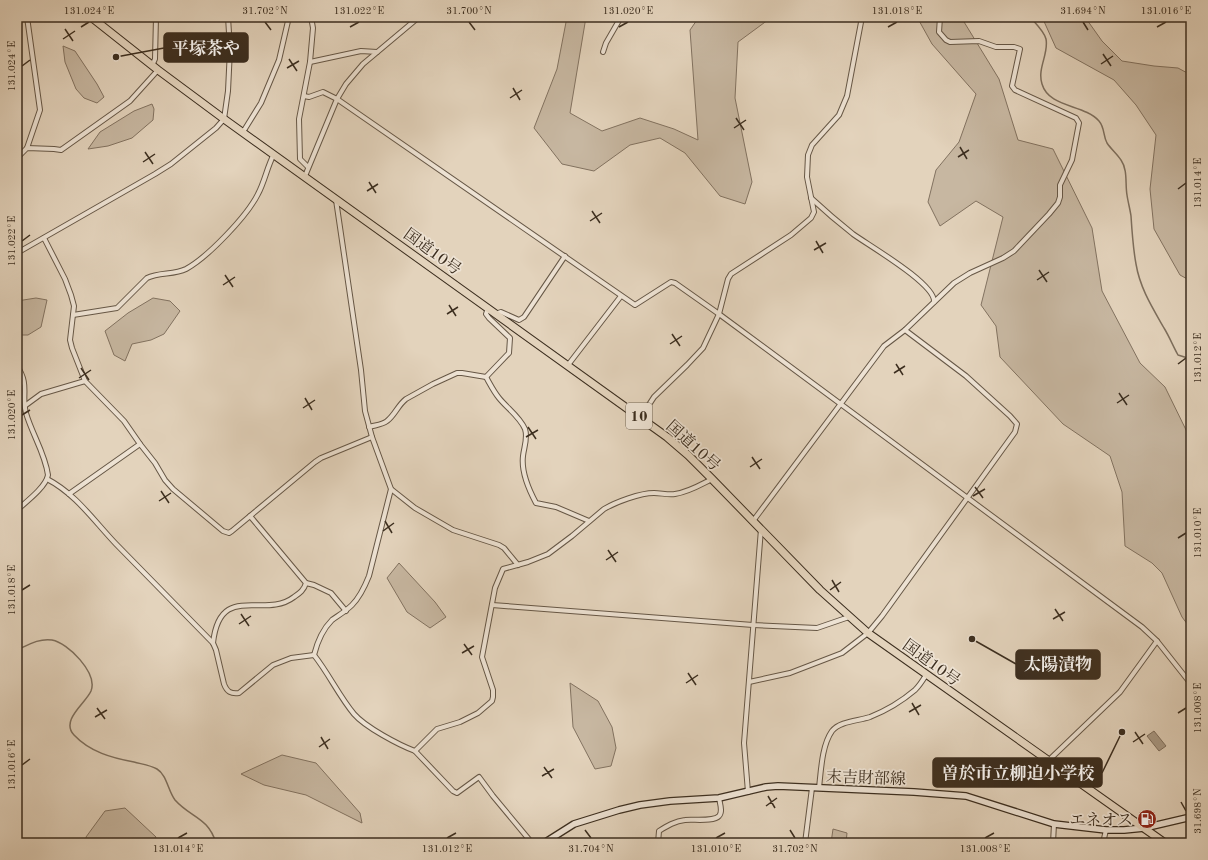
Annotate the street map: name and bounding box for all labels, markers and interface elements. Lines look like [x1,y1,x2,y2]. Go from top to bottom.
text: 131.024°E [64,6,114,16]
text: 31.702°N [242,6,288,16]
text: 131.022°E [334,6,384,16]
text: 31.700°N [446,6,492,16]
text: 131.020°E [603,6,653,16]
text: 131.018°E [872,6,922,16]
text: 31.694°N [1060,6,1106,16]
text: 131.016°E [1141,6,1191,16]
callout: 平塚茶や [164,33,248,62]
text: 平塚茶や [172,39,240,58]
text: 131.024°E [7,41,17,91]
text: 131.014°E [1193,158,1203,208]
text: 131.022°E [7,216,17,266]
street label: 国道10号 [400,225,465,279]
text: 131.012°E [1193,333,1203,383]
text: 131.020°E [7,390,17,440]
road number: 10 [626,403,652,429]
street label: 国道10号 [663,417,724,475]
text: 131.010°E [1193,508,1203,558]
text: 131.018°E [7,565,17,615]
street label: 国道10号 [899,636,964,690]
callout: 太陽漬物 [1016,650,1100,679]
text: 太陽漬物 [1024,655,1092,674]
text: 131.008°E [1193,683,1203,733]
text: 131.016°E [7,740,17,790]
callout: 曽於市立柳迫小学校 [933,758,1102,787]
text: 曽於市立柳迫小学校 [942,764,1095,783]
street label: 末吉財部線 [826,768,906,788]
text: 31.698°N [1193,788,1203,834]
fuel station icon: エネオス [1136,808,1158,830]
place label: エネオス [1069,811,1133,829]
text: 131.014°E [153,844,203,854]
text: 131.012°E [422,844,472,854]
text: 31.704°N [568,844,614,854]
text: 131.010°E [691,844,741,854]
text: 31.702°N [772,844,818,854]
text: 131.008°E [960,844,1010,854]

